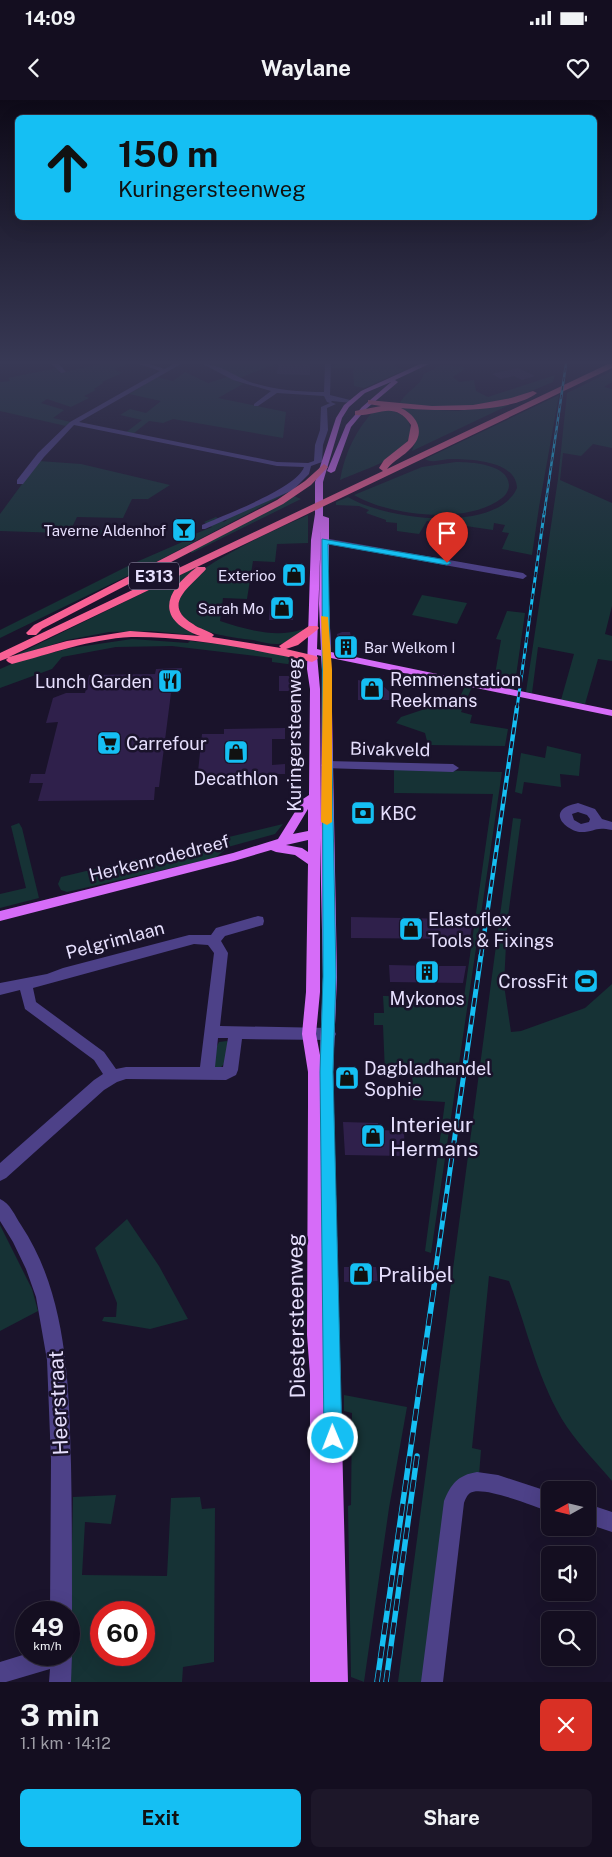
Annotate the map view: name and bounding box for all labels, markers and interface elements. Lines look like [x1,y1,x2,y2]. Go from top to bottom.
text: 14:09 [25,7,75,29]
icon: back [20,54,48,82]
icon: heart [564,54,592,82]
text: Waylane [261,55,351,81]
text: 150 m [118,134,218,175]
icon: ahead [35,135,100,200]
text: Kuringersteenweg [118,176,306,202]
pin [426,512,468,563]
bar icon: Taverne Aldenhof [171,517,197,543]
icon: arrive [433,519,461,547]
place label: Taverne Aldenhof [44,522,166,539]
road number: E313 [129,562,179,590]
shop icon: Exterioo [281,562,307,588]
place label: Exterioo [218,567,276,584]
shop icon: Sarah Mo [269,595,295,621]
place label: Sarah Mo [198,600,264,617]
building icon: Bar Welkom I [333,634,359,660]
place label: Bar Welkom I [364,639,456,656]
street label: Kuringersteenweg [284,658,305,812]
restaurant icon: Lunch Garden [157,668,183,694]
place label: Remmenstation Reekmans [390,669,521,711]
place label: Lunch Garden [35,671,152,692]
shop icon: Remmenstation Reekmans [359,676,385,702]
supermarket icon: Carrefour [96,730,122,756]
place label: Carrefour [126,733,207,754]
street label: Bivakveld [350,738,430,760]
shop icon: Decathlon [223,739,249,765]
place label: Decathlon [194,768,278,789]
bank icon: KBC [350,800,376,826]
place label: KBC [380,803,417,824]
street label: Herkenrodedreef [87,830,231,886]
place label: Elastoflex Tools & Fixings [428,909,554,951]
shop icon: Elastoflex Tools & Fixings [398,916,424,942]
street label: Pelgrimlaan [63,917,167,963]
building icon: Mykonos [414,959,440,985]
sports icon: CrossFit [573,968,599,994]
place label: CrossFit [498,971,568,992]
place label: Mykonos [389,988,465,1009]
place label: Dagbladhandel Sophie [364,1058,492,1100]
shop icon: Dagbladhandel Sophie [334,1065,360,1091]
place label: Interieur Hermans [390,1112,478,1161]
shop icon: Interieur Hermans [360,1123,386,1149]
street label: Diestersteenweg [282,1233,310,1399]
shop icon: Pralibel [348,1261,374,1287]
place label: Pralibel [378,1262,453,1287]
street label: Heerstraat [43,1350,73,1456]
position arrow [306,1411,358,1463]
north arrow [541,1481,596,1536]
map controls [541,1481,596,1666]
button: sound [541,1546,596,1601]
speed limit sign: 60 [90,1601,155,1666]
button: search [541,1611,596,1666]
text: 49 [31,1612,64,1642]
text: km/h [33,1639,62,1653]
text: 3 min [20,1697,99,1733]
button: close [540,1699,592,1751]
text: 1.1 km · 14:12 [20,1734,111,1753]
button: Exit [20,1789,301,1847]
button: Share [311,1789,592,1847]

